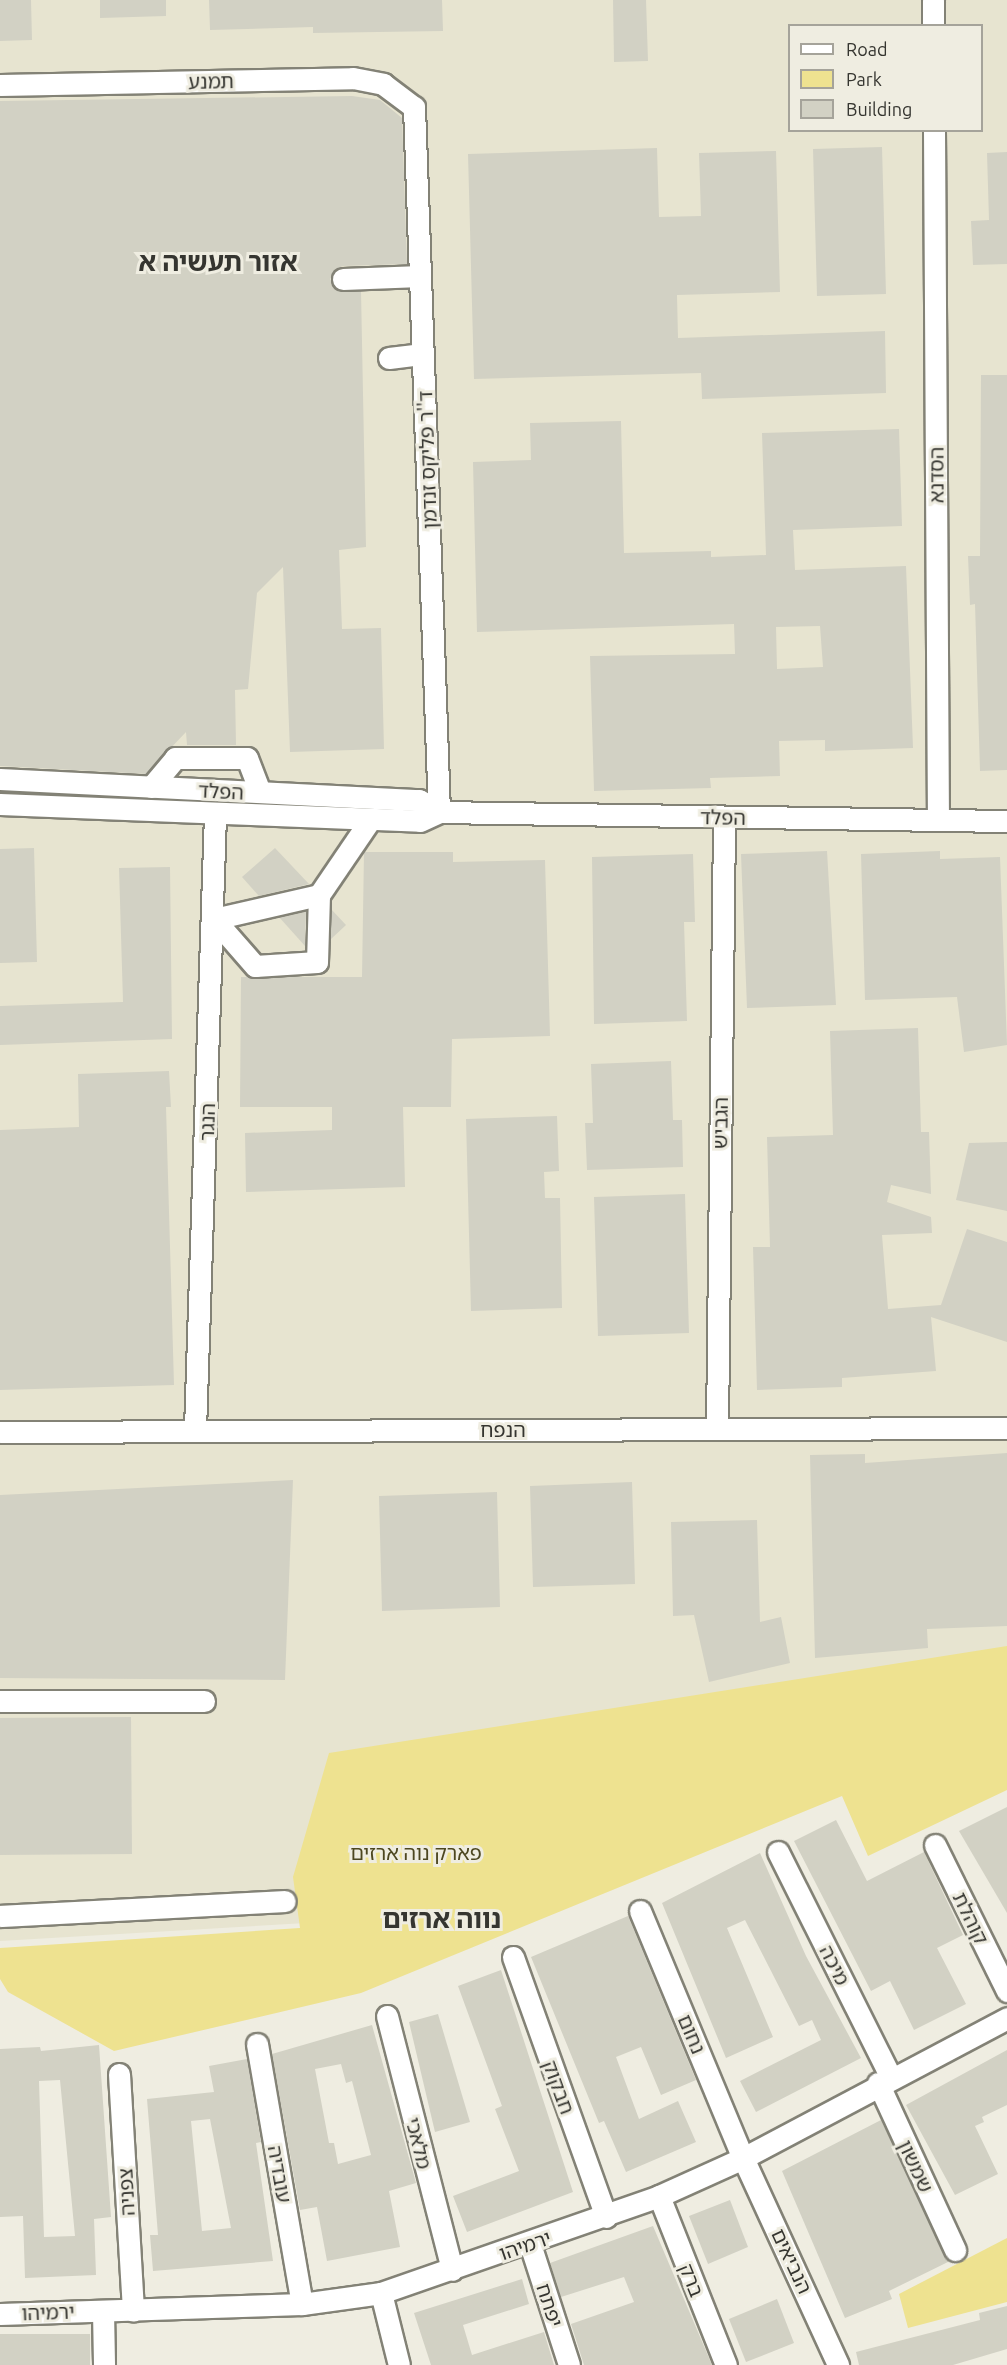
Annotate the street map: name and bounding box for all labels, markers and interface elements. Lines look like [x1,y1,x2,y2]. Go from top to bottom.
legend [788,24,983,132]
text: Road [846,39,888,59]
street label: תמנע [188,69,234,93]
text: Park [846,69,882,89]
text: Building [846,99,912,119]
district label: אזור תעשיה א [138,246,298,278]
street label: ד''ר פליקס זנדמן [413,390,441,530]
street label: הסדנא [924,447,948,503]
street label: הפלד [198,778,244,804]
street label: הפלד [700,805,746,829]
street label: הגביש [708,1097,732,1149]
street label: הנגר [194,1103,220,1141]
street label: הנפח [480,1417,526,1441]
park label: פארק נוה ארזים [350,1840,482,1864]
street label: קוהלת [948,1888,994,1948]
district label: נווה ארזים [383,1903,501,1935]
street label: מיכה [815,1941,855,1989]
street label: נחום [673,2011,711,2057]
street label: חבקוק [538,2057,580,2117]
street label: מלאכי [401,2115,437,2171]
street label: שמשון [894,2136,938,2196]
street label: עובדיה [263,2143,297,2205]
street label: צפניה [113,2167,139,2217]
street label: ירמיהו [496,2225,554,2265]
street label: הנביאים [767,2225,817,2297]
street label: ברק [675,2260,709,2300]
street label: יפתח [532,2280,568,2330]
street label: ירמיהו [21,2299,75,2325]

